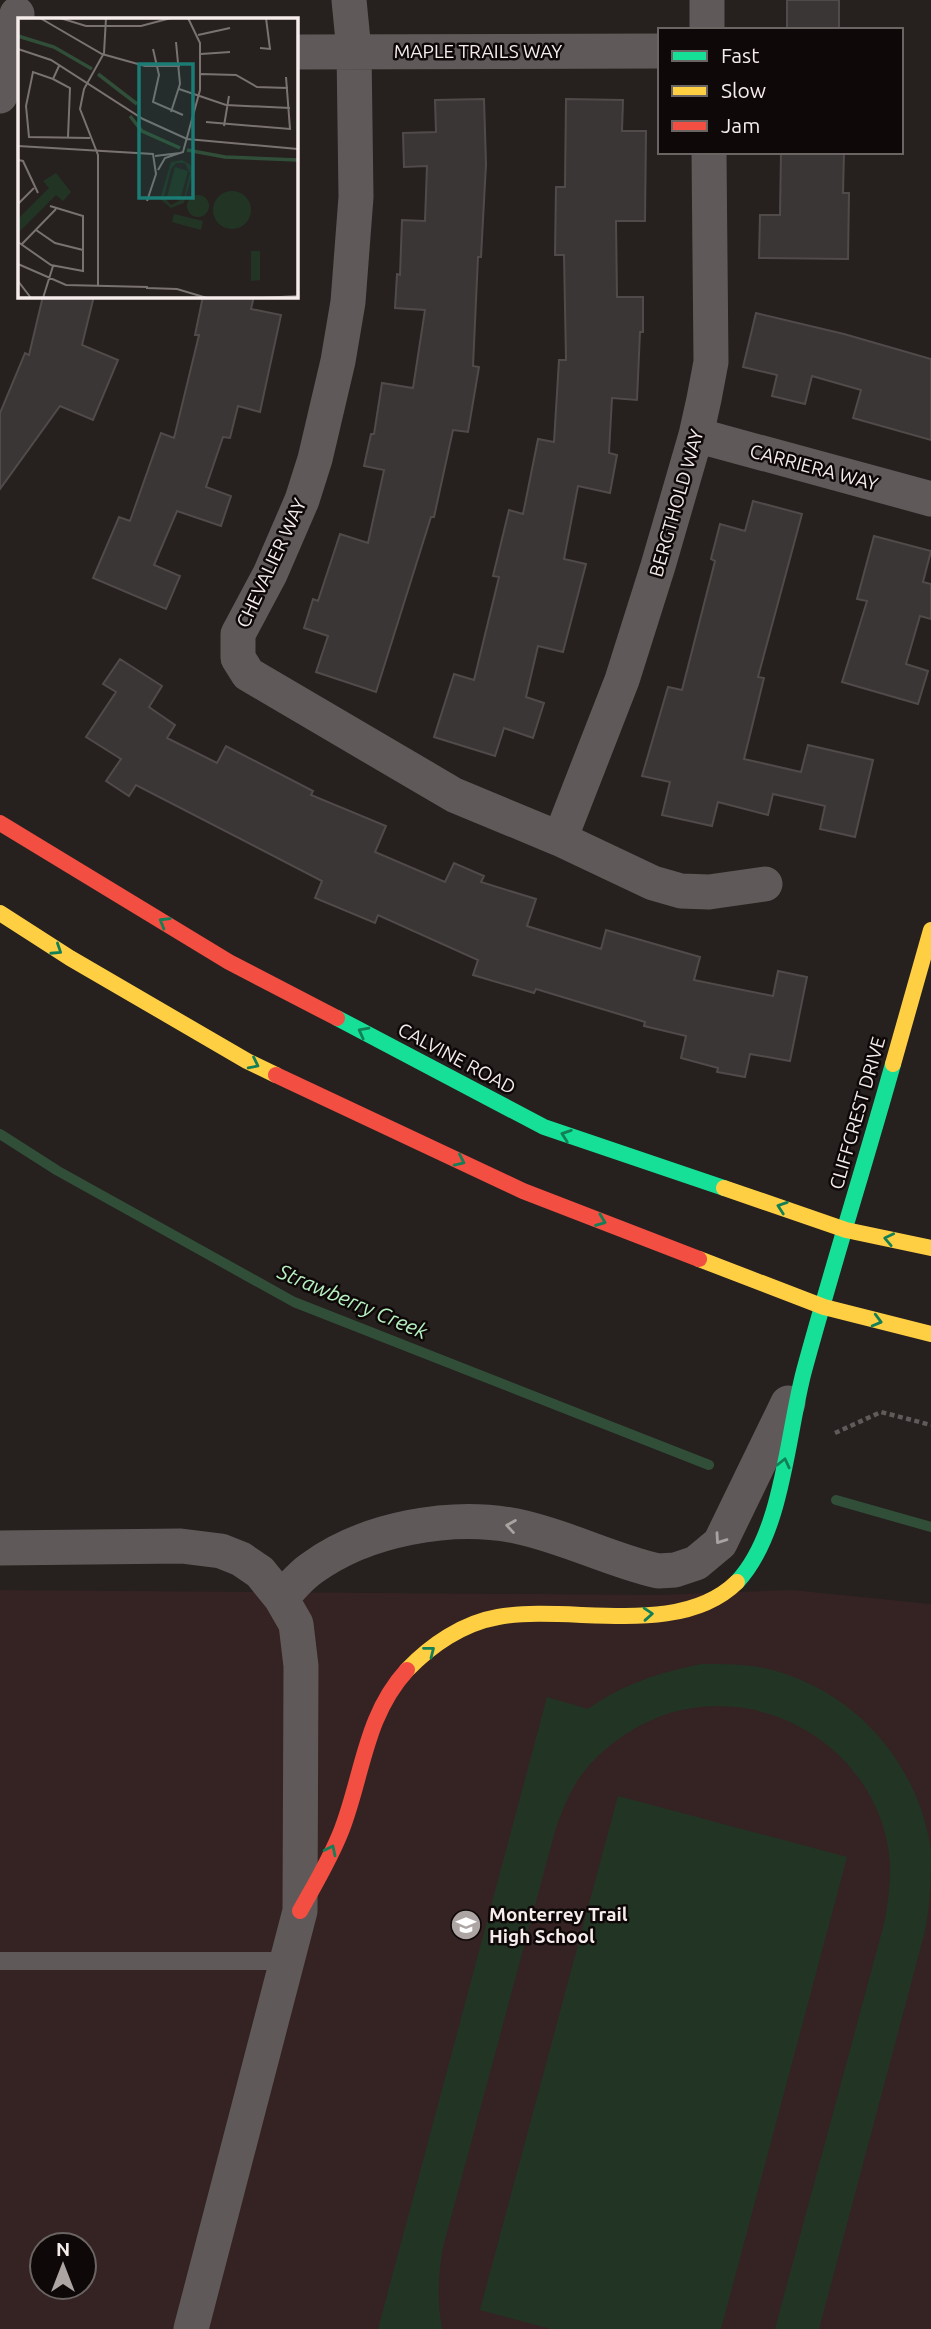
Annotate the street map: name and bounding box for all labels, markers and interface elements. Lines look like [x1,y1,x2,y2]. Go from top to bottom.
inset map [18,18,298,298]
legend [658,28,903,154]
street label: MAPLE TRAILS WAY [394,40,562,62]
text: Fast [721,43,759,67]
text: Slow [721,78,766,102]
text: Jam [721,113,760,137]
street label: BERGTHOLD WAY [644,427,708,579]
street label: CARRIERA WAY [747,439,881,495]
street label: CHEVALIER WAY [232,495,310,631]
one-way arrow [159,918,172,931]
one-way arrow [50,942,63,955]
street label: CALVINE ROAD [394,1018,520,1098]
one-way arrow [358,1027,371,1041]
street label: CLIFFCREST DRIVE [825,1034,889,1192]
one-way arrow [247,1056,259,1070]
one-way arrow [561,1129,573,1143]
one-way arrow [453,1153,465,1167]
one-way arrow [776,1201,788,1215]
one-way arrow [595,1212,607,1226]
one-way arrow [883,1233,895,1248]
water label: Strawberry Creek [274,1258,432,1343]
one-way arrow [871,1313,883,1327]
one-way arrow [776,1457,790,1469]
one-way arrow [505,1519,517,1534]
one-way arrow [716,1531,728,1544]
one-way arrow [643,1607,654,1622]
one-way arrow [422,1646,434,1659]
one-way arrow [323,1845,337,1857]
place label: Monterrey Trail High School [489,1903,628,1947]
school or university icon: Monterrey Trail High School [449,1908,483,1942]
north arrow [28,2231,98,2301]
text: N [56,2238,70,2260]

